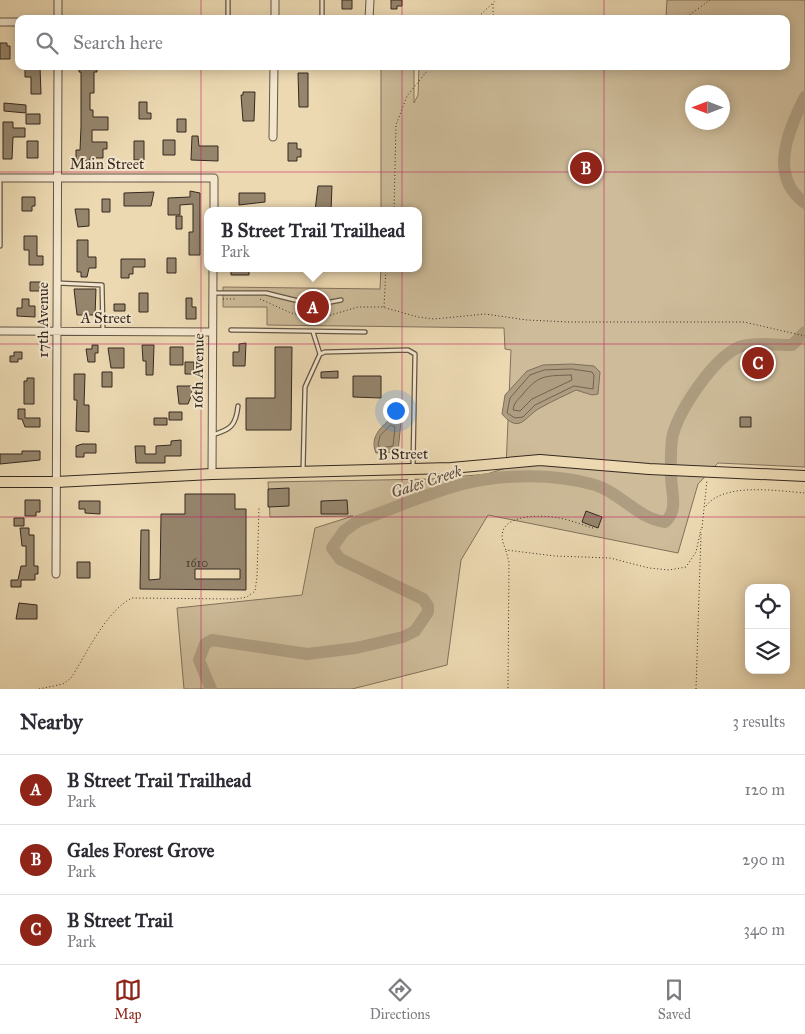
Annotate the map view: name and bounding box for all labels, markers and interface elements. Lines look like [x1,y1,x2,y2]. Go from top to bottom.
search box [15,15,790,70]
icon: search [33,29,61,57]
text: Search here [73,31,163,54]
north arrow [685,85,730,130]
pin: B [570,149,602,187]
street label: Main Street [70,155,145,173]
popup [204,207,422,272]
text: B Street Trail Trailhead [221,219,405,242]
text: Park [221,242,250,261]
street label: 17th Avenue [34,282,52,358]
pin: A [297,288,329,326]
street label: A Street [80,309,132,327]
street label: 16th Avenue [188,333,208,409]
pin: C [742,344,774,382]
your location [383,398,409,424]
street label: B Street [378,445,429,463]
water label: Gales Creek [388,461,464,502]
house number: 1610 [186,556,208,570]
map controls [745,584,790,674]
button: locate [745,584,790,629]
button: layers [745,629,790,674]
text: Nearby [20,709,83,735]
text: 3 results [732,712,785,731]
text: B Street Trail Trailhead [67,769,251,792]
text: A [31,780,41,799]
text: 120 m [745,780,785,799]
text: Park [67,792,96,811]
text: Gales Forest Grove [67,839,215,862]
text: B [31,850,41,869]
text: 290 m [742,850,785,869]
text: Park [67,862,96,881]
text: B Street Trail [67,909,173,932]
text: C [31,920,41,939]
text: 340 m [743,920,785,939]
text: Park [67,932,96,951]
tab: Map [114,976,142,1023]
tab: Directions [370,976,430,1023]
tab: Saved [658,976,691,1023]

